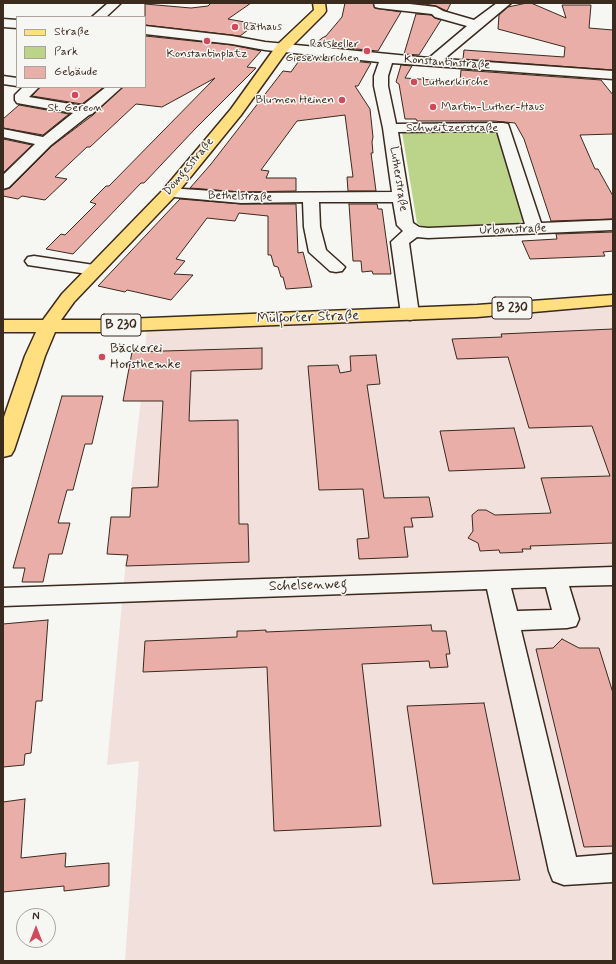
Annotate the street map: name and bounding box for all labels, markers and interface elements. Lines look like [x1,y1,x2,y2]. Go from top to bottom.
legend [16,16,146,88]
place label: Rathaus [243,20,282,34]
marker: Rathaus [230,22,240,32]
text: Straße [54,24,89,40]
marker: Konstantinplatz [202,36,212,46]
place label: Ratskeller Giesenkirchen [285,37,359,65]
text: Park [54,44,78,60]
marker: Ratskeller Giesenkirchen [362,46,372,56]
place label: Konstantinplatz [166,47,248,61]
street label: Konstantinstraße [403,53,491,73]
text: Gebäude [54,64,97,80]
place label: Lutherkirche [422,75,489,89]
marker: Lutherkirche [409,77,419,87]
marker: St. Gereon [70,90,80,100]
place label: Blumen Heinen [255,93,334,107]
marker: Blumen Heinen [337,95,347,105]
place label: Martin-Luther-Haus [441,100,544,114]
place label: St. Gereon [47,101,103,115]
marker: Martin-Luther-Haus [428,102,438,112]
street label: Schweitzerstraße [406,121,498,135]
street label: Dömgesstraße [161,135,217,199]
street label: Lutherstraße [386,146,410,212]
street label: Bethelstraße [208,189,272,205]
street label: Urbanstraße [479,222,547,238]
road number: B 230 [492,297,532,319]
street label: Mülforter Straße [257,308,359,328]
road number: B 230 [101,314,141,336]
place label: Bäckerei Horsthemke [110,341,181,374]
marker: Bäckerei Horsthemke [97,352,107,362]
street label: Schelsenweg [269,576,347,596]
north arrow [16,908,56,948]
text: N [32,910,40,924]

